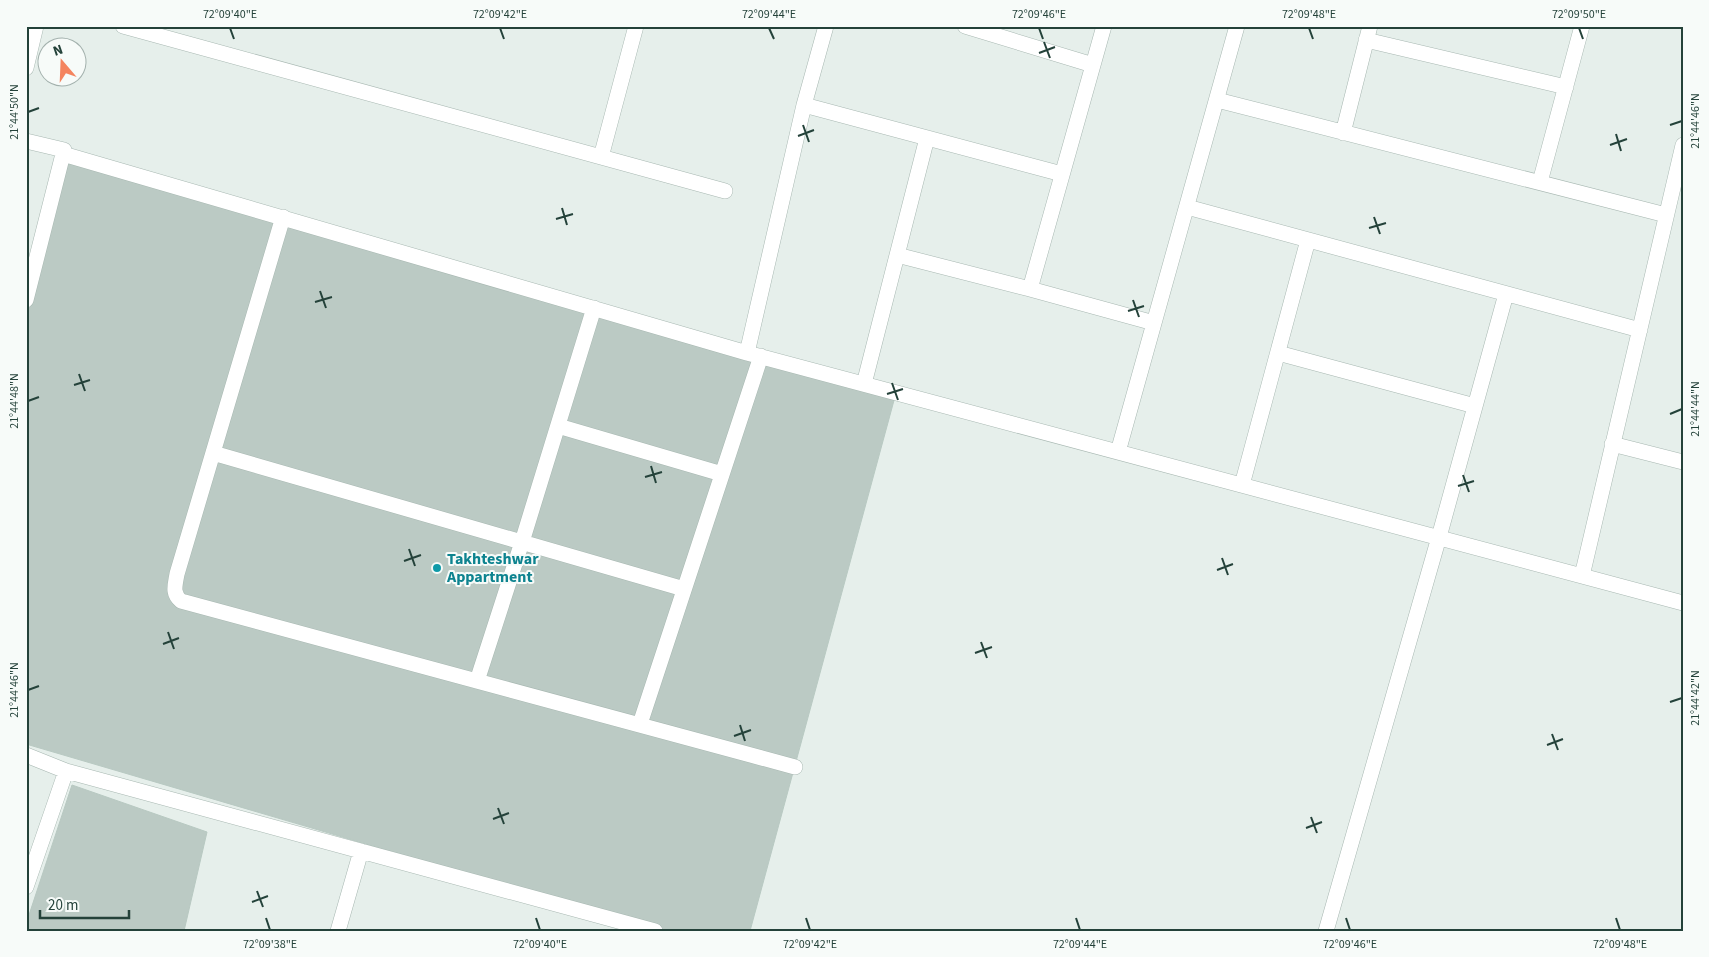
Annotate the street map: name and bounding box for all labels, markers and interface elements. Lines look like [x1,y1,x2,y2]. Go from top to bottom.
text: 72°09'40"E [203,6,257,23]
text: 72°09'42"E [473,6,527,23]
text: 72°09'44"E [742,6,796,23]
text: 72°09'46"E [1012,6,1066,23]
text: 72°09'48"E [1282,6,1336,23]
text: 72°09'50"E [1552,6,1606,23]
north arrow [38,38,88,88]
text: N [50,40,66,62]
text: 21°44'50"N [6,84,23,140]
text: 21°44'46"N [1687,93,1704,149]
text: 21°44'48"N [6,373,23,429]
text: 21°44'44"N [1687,381,1704,437]
place label: Takhteshwar Appartment [446,548,539,588]
marker: Takhteshwar Appartment [431,562,443,574]
text: 21°44'46"N [6,662,23,718]
text: 21°44'42"N [1687,670,1704,726]
scale bar [40,887,129,919]
text: 20 m [48,895,78,916]
text: 72°09'38"E [243,936,297,953]
text: 72°09'40"E [513,936,567,953]
text: 72°09'42"E [783,936,837,953]
text: 72°09'44"E [1053,936,1107,953]
text: 72°09'46"E [1323,936,1377,953]
text: 72°09'48"E [1593,936,1647,953]

